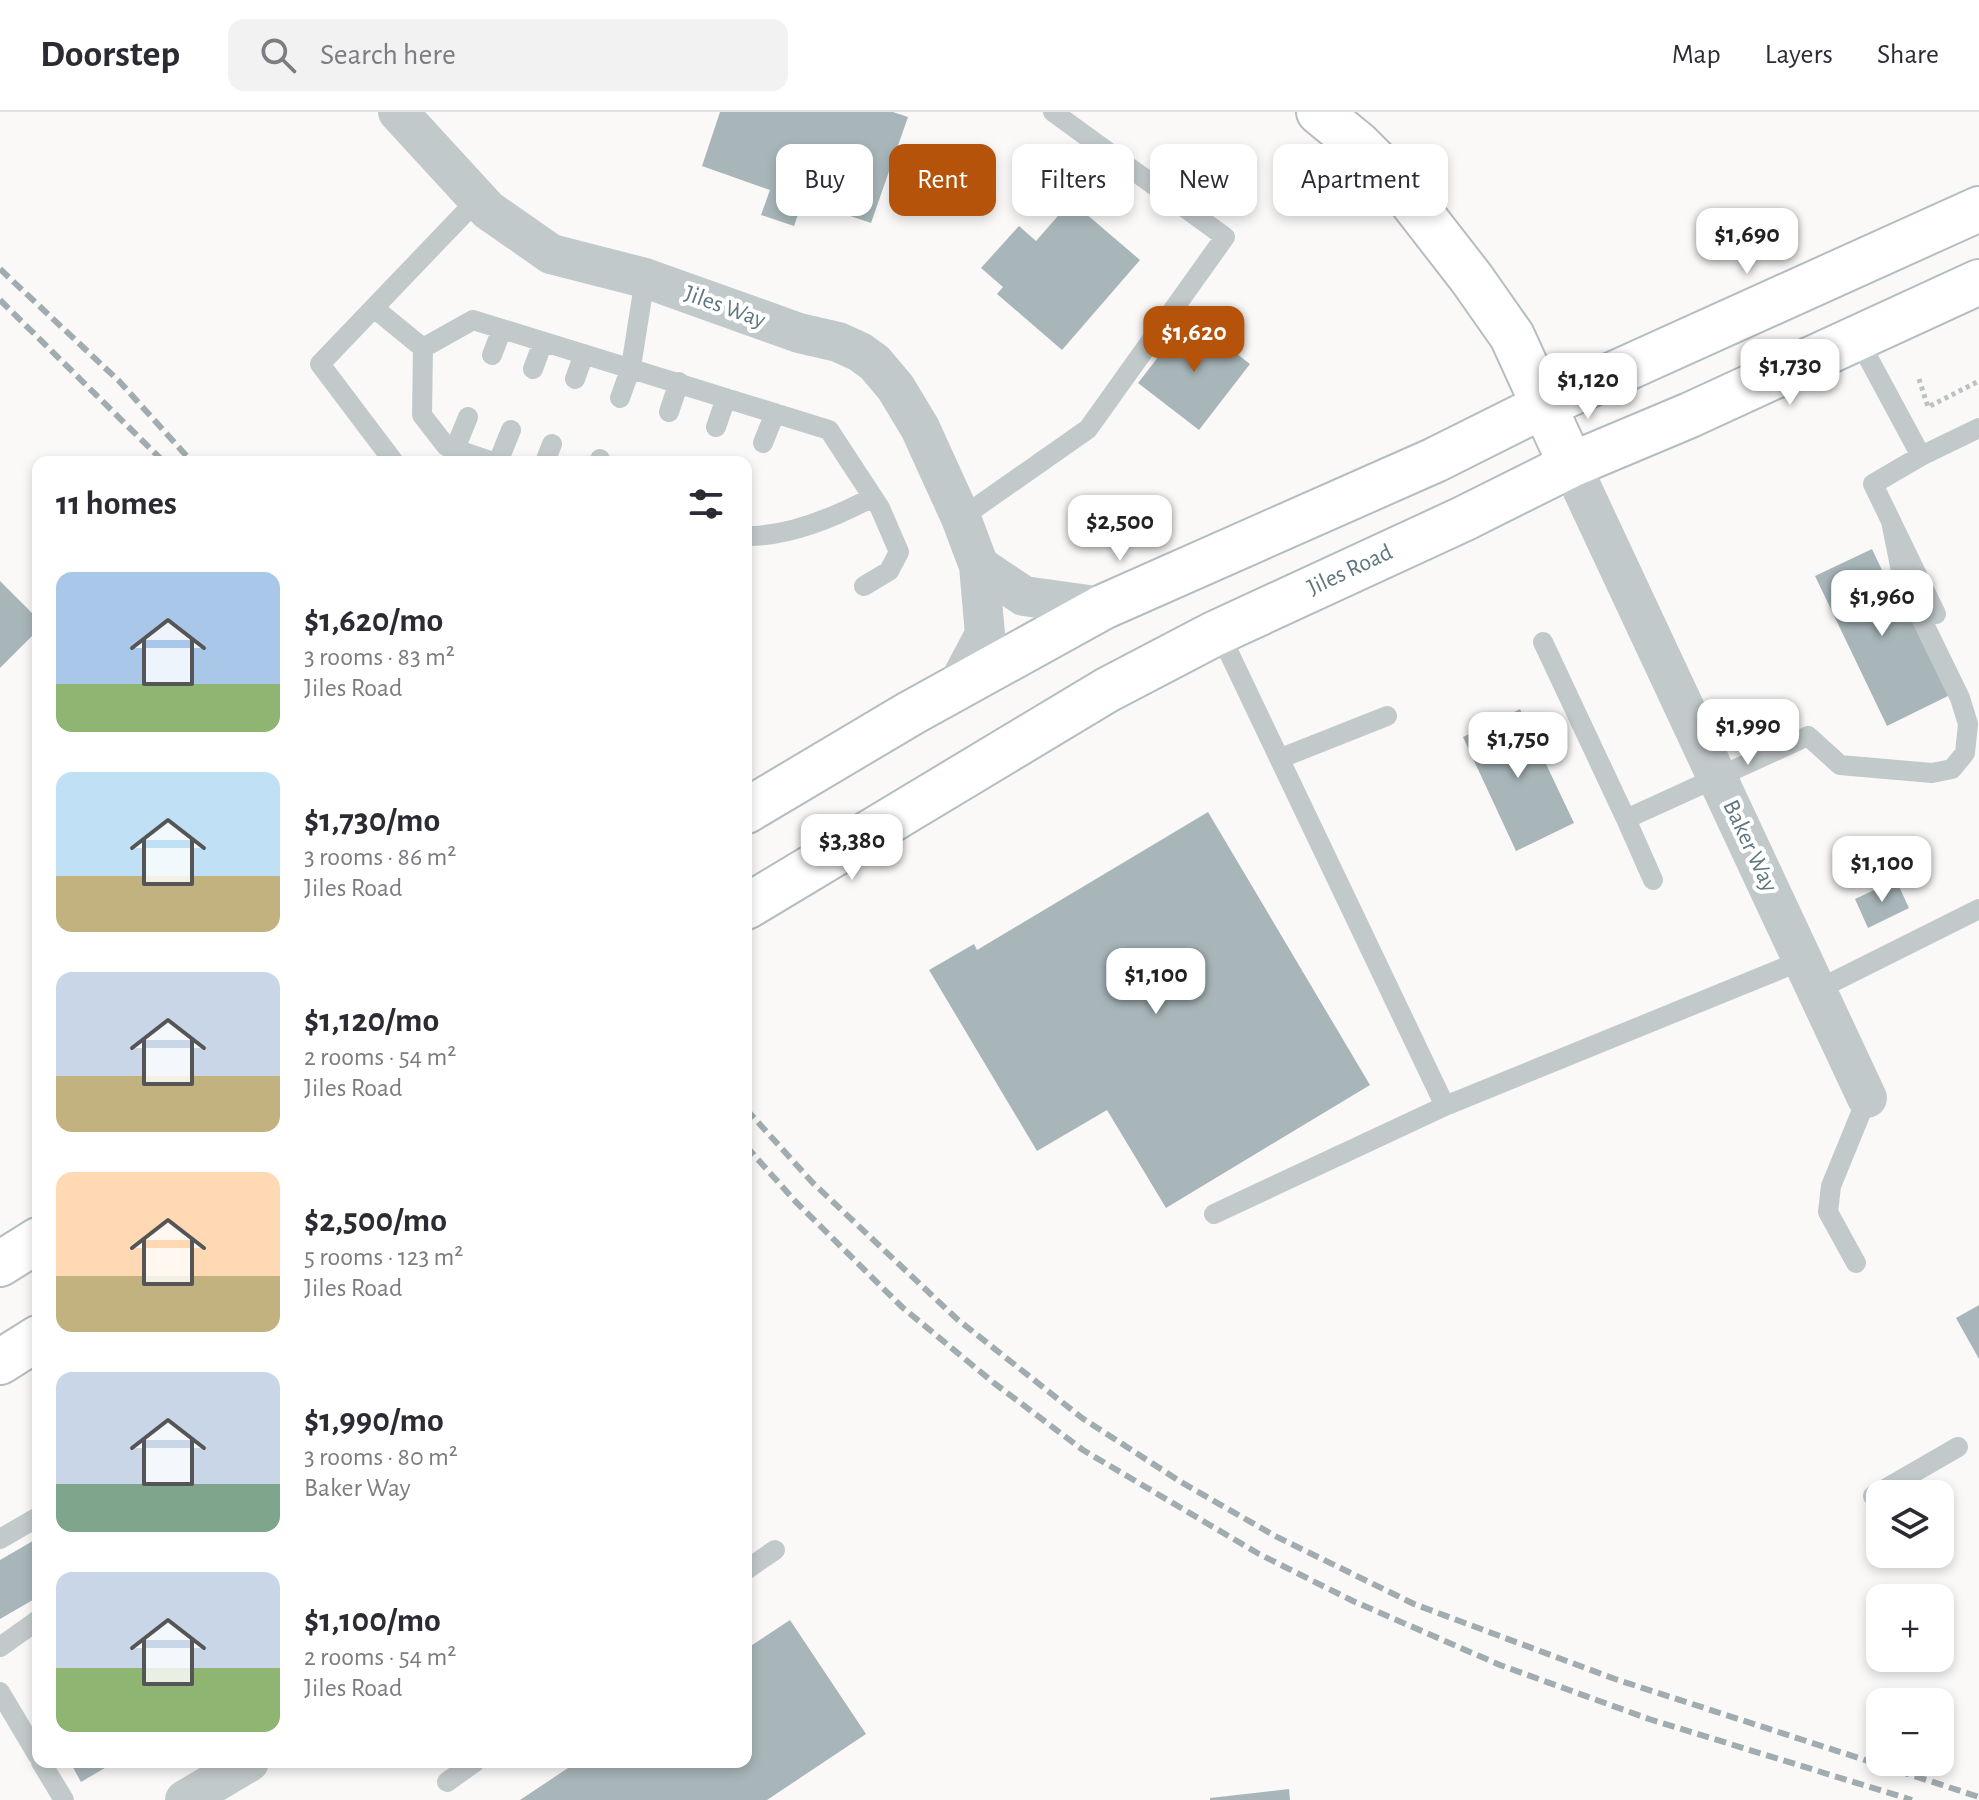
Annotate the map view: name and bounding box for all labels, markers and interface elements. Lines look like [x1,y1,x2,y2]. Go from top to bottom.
search box [228,19,788,91]
icon: search [256,33,300,77]
text: Doorstep [40,36,180,74]
text: Search here [320,40,456,70]
text: Map [1672,41,1721,69]
text: Layers [1765,41,1833,69]
text: Share [1877,41,1939,69]
chip: Buy [776,144,873,216]
chip: Rent [889,144,996,216]
chip: Filters [1012,144,1134,216]
chip: New [1150,144,1257,216]
chip: Apartment [1273,144,1448,216]
pin: $1,690 [1682,208,1812,276]
text: $1,690 [1714,221,1780,247]
street label: Jiles Way [681,281,769,333]
pin: $1,620 [1129,306,1259,374]
text: $1,620 [1161,319,1227,345]
pin: $1,730 [1725,339,1855,407]
text: $1,730 [1759,352,1822,378]
pin: $1,120 [1523,353,1653,421]
text: $1,120 [1557,366,1619,392]
icon: filters [684,482,728,526]
text: 11 homes [56,487,177,521]
pin: $2,500 [1055,495,1185,563]
text: $2,500 [1086,508,1154,534]
street label: Jiles Road [1304,540,1396,600]
pin: $1,960 [1817,570,1947,638]
text: $1,960 [1849,583,1915,609]
icon: home [120,604,216,700]
text: $1,620/mo [304,604,443,638]
text: 3 rooms · 83 m² [304,644,455,670]
text: Jiles Road [304,675,402,701]
pin: $1,990 [1683,699,1813,767]
pin: $1,750 [1453,712,1583,780]
text: $1,990 [1715,712,1781,738]
text: $1,750 [1486,725,1550,751]
street label: Baker Way [1718,796,1782,896]
icon: home [120,804,216,900]
text: $1,730/mo [304,804,440,838]
pin: $3,380 [787,814,917,882]
text: $3,380 [819,827,885,853]
pin: $1,100 [1817,836,1947,904]
text: 3 rooms · 86 m² [304,844,456,870]
text: $1,100 [1850,849,1914,875]
text: Jiles Road [304,875,402,901]
pin: $1,100 [1091,948,1221,1016]
text: $1,100 [1124,961,1188,987]
icon: home [120,1004,216,1100]
text: $1,120/mo [304,1004,439,1038]
text: 2 rooms · 54 m² [304,1044,456,1070]
text: Jiles Road [304,1075,402,1101]
icon: home [120,1204,216,1300]
text: $2,500/mo [304,1204,447,1238]
text: 5 rooms · 123 m² [304,1244,463,1270]
text: Jiles Road [304,1275,402,1301]
icon: home [120,1404,216,1500]
text: $1,990/mo [304,1404,444,1438]
text: 3 rooms · 80 m² [304,1444,458,1470]
text: Baker Way [304,1475,411,1501]
map controls [1866,1480,1954,1776]
button: layers [1866,1480,1954,1568]
button: + [1866,1584,1954,1672]
icon: home [120,1604,216,1700]
text: $1,100/mo [304,1604,441,1638]
text: 2 rooms · 54 m² [304,1644,456,1670]
text: Jiles Road [304,1675,402,1701]
button: − [1866,1688,1954,1776]

